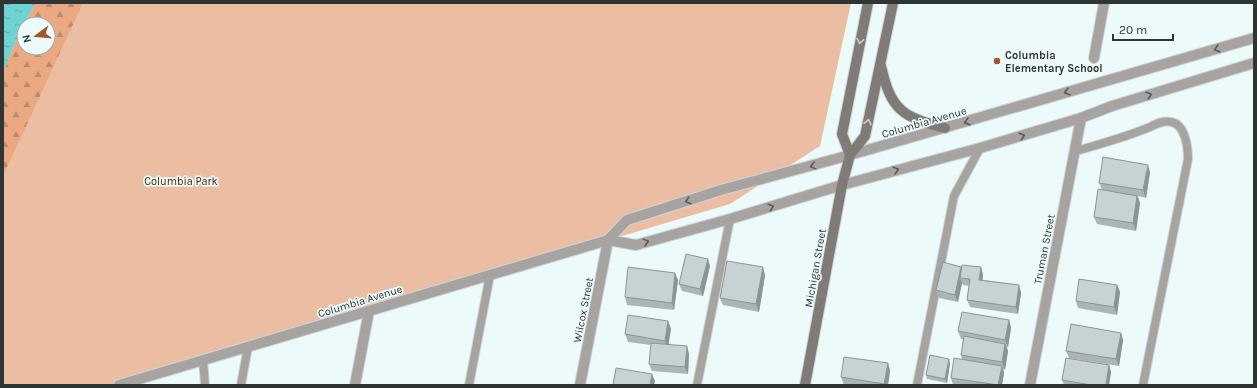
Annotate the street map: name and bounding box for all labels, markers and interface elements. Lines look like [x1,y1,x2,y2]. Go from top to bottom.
north arrow [16,16,56,56]
scale bar [1113,16,1173,42]
text: 20 m [1119,23,1147,37]
text: N [20,33,34,44]
one-way arrow [857,38,865,44]
one-way arrow [1213,44,1220,53]
place label: Columbia Elementary School [1005,49,1103,75]
marker: Columbia Elementary School [992,56,1002,66]
one-way arrow [1064,87,1071,96]
one-way arrow [1146,91,1153,100]
street label: Columbia Avenue [880,104,968,141]
one-way arrow [964,117,971,126]
one-way arrow [863,118,871,125]
one-way arrow [1018,132,1025,141]
one-way arrow [809,161,816,169]
one-way arrow [893,167,900,175]
park label: Columbia Park [144,175,218,188]
one-way arrow [684,196,691,205]
one-way arrow [768,203,775,211]
street label: Truman Street [1031,213,1058,285]
street label: Michigan Street [802,228,829,309]
one-way arrow [643,238,650,247]
street label: Wilcox Street [571,276,596,344]
street label: Columbia Avenue [316,282,404,320]

